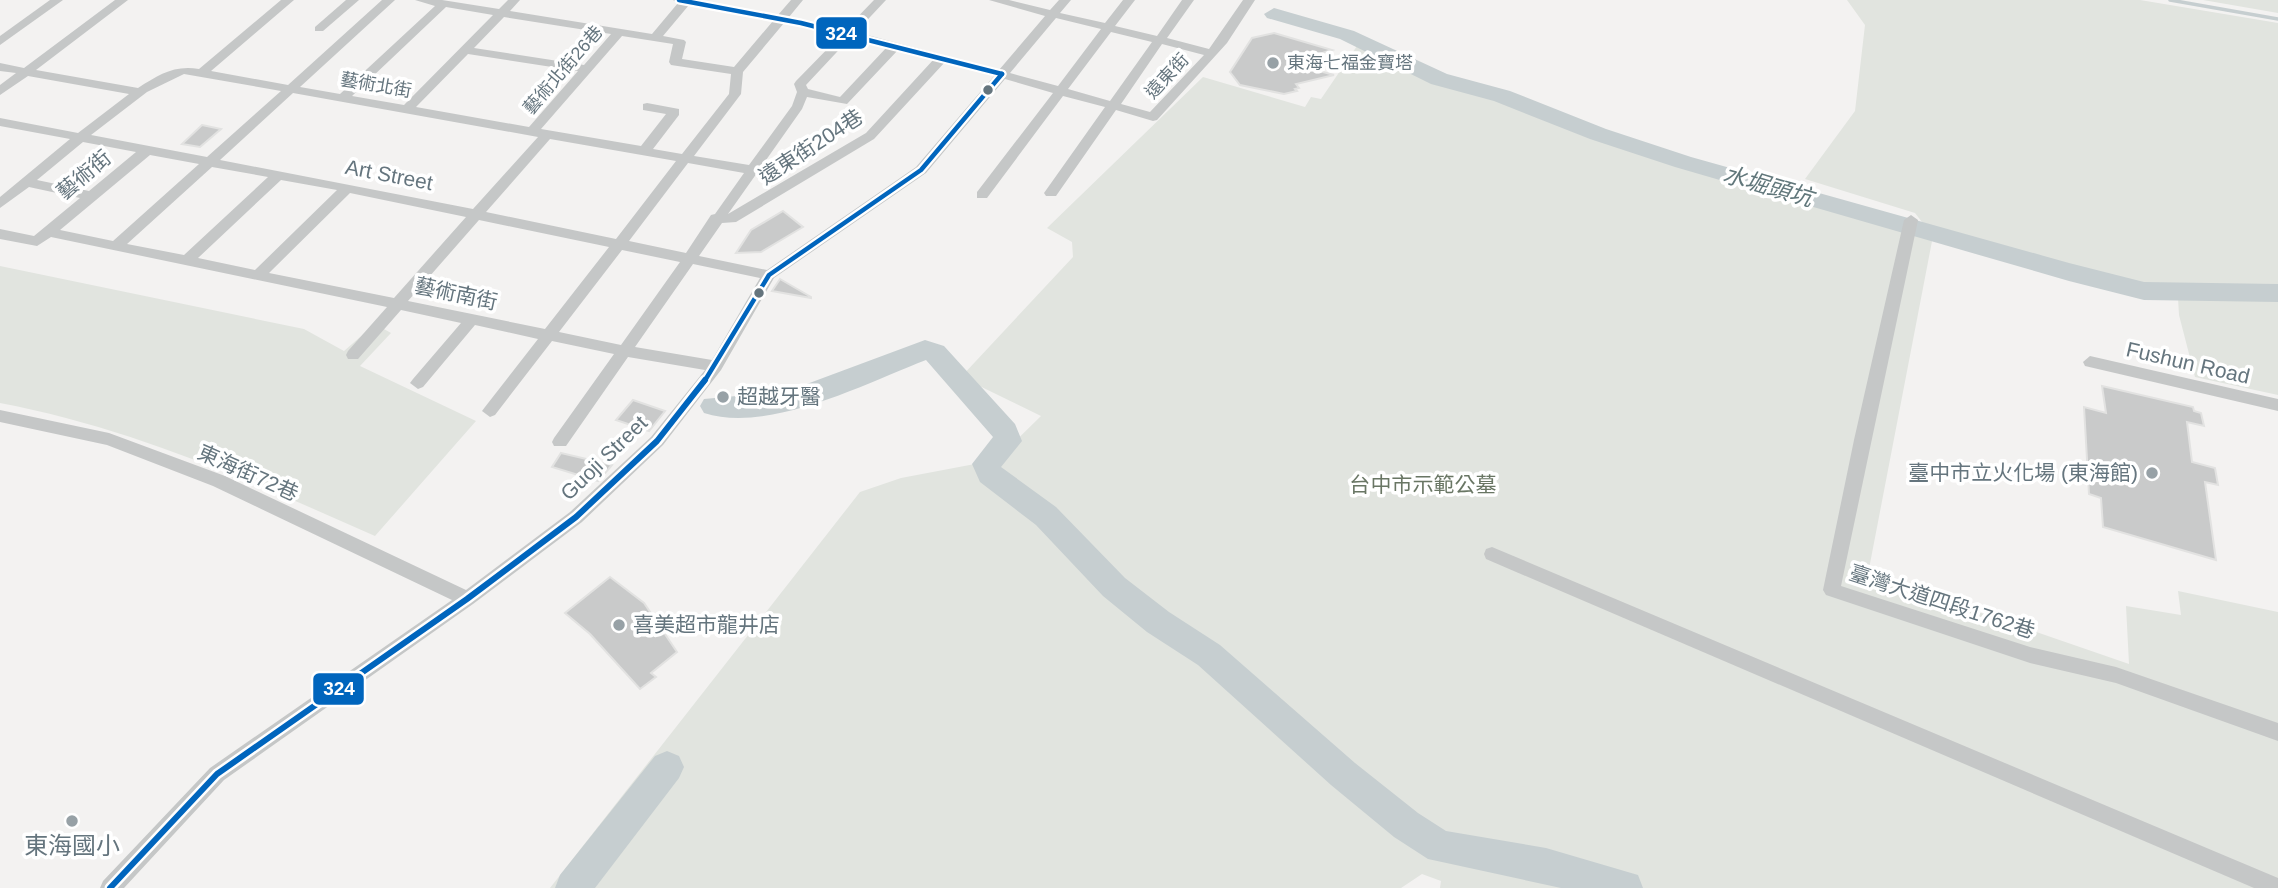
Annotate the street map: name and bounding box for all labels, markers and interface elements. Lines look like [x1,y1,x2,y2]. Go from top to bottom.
line badge: 324 [815,16,868,50]
street label: 藝術北街26巷 [519,22,607,118]
text: 324 [825,23,857,44]
street label: 遠東街 [1141,49,1193,103]
place label: 東海七福金寶塔 [1287,53,1413,73]
marker: 東海七福金寶塔 [1265,55,1281,71]
street label: 藝術北街 [339,69,413,101]
unlabelled marker [981,83,995,97]
street label: 遠東街204巷 [755,105,867,189]
street label: 藝術街 [52,146,115,204]
street label: Art Street [343,155,435,194]
water label: 水堀頭坑 [1720,161,1819,212]
street label: 藝術南街 [413,274,500,313]
unlabelled marker [752,286,766,300]
street label: Fushun Road [2124,337,2252,388]
place label: 超越牙醫 [737,385,821,408]
marker: 超越牙醫 [715,389,731,405]
street label: Guoji Street [556,411,652,504]
street label: 東海街72巷 [194,440,302,505]
place label: 臺中市立火化場 (東海館) [1908,461,2138,484]
marker: 臺中市立火化場 (東海館) [2144,465,2160,481]
park label: 台中市示範公墓 [1350,473,1497,496]
street label: 臺灣大道四段1762巷 [1846,561,2038,642]
place label: 喜美超市龍井店 [633,613,780,636]
marker: 喜美超市龍井店 [611,617,627,633]
line badge: 324 [312,672,365,706]
text: 324 [323,678,355,699]
marker: 東海國小 [64,813,80,829]
place label: 東海國小 [24,832,120,859]

